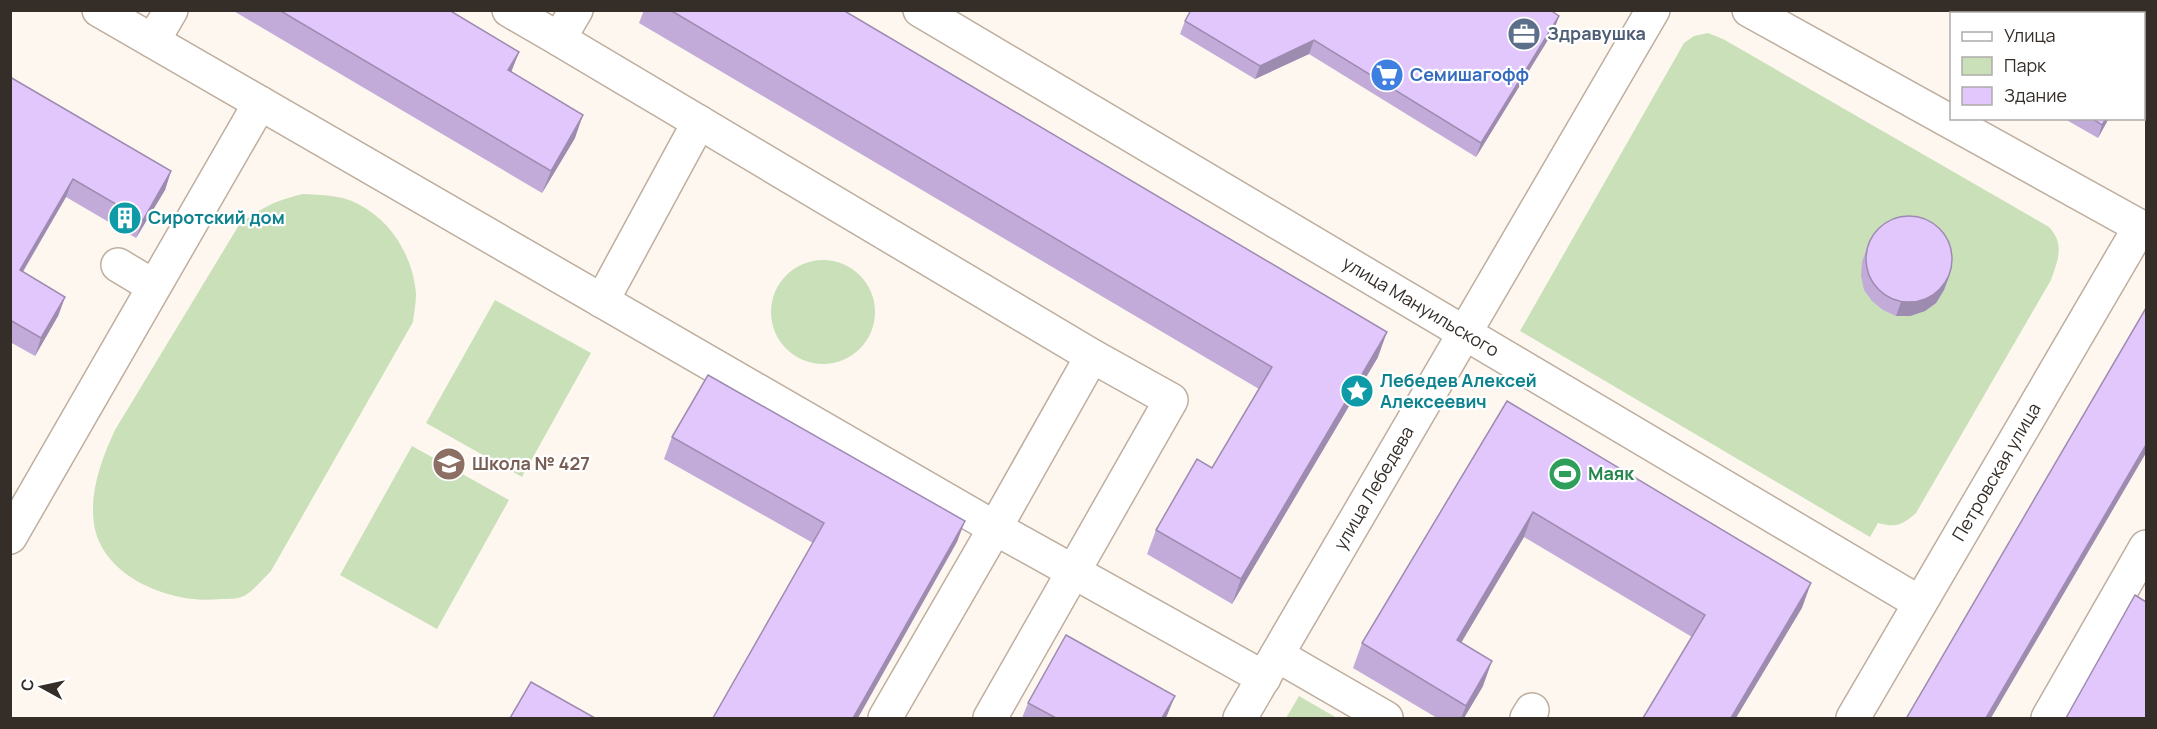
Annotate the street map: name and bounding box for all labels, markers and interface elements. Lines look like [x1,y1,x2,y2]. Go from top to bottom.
legend [1950,12,2145,120]
office icon: Здравушка [1506,16,1542,52]
place label: Здравушка [1547,21,1646,45]
text: Улица [2004,23,2056,47]
text: Парк [2004,53,2047,77]
supermarket icon: Семишагофф [1369,57,1405,93]
place label: Семишагофф [1410,62,1529,86]
text: Здание [2004,83,2067,107]
building icon: Сиротский дом [107,200,143,236]
place label: Сиротский дом [148,205,285,229]
street label: улица Мануильского [1338,250,1504,362]
place label: Лебедев Алексей Алексеевич [1380,368,1537,413]
place icon: Лебедев Алексей Алексеевич [1339,373,1375,409]
street label: Петровская улица [1946,398,2046,545]
street label: улица Лебедева [1328,421,1419,554]
school or university icon: Школа № 427 [431,446,467,482]
place label: Школа № 427 [472,451,590,475]
sports icon: Маяк [1547,456,1583,492]
place label: Маяк [1588,461,1635,485]
north arrow [12,657,72,717]
text: С [15,677,39,692]

